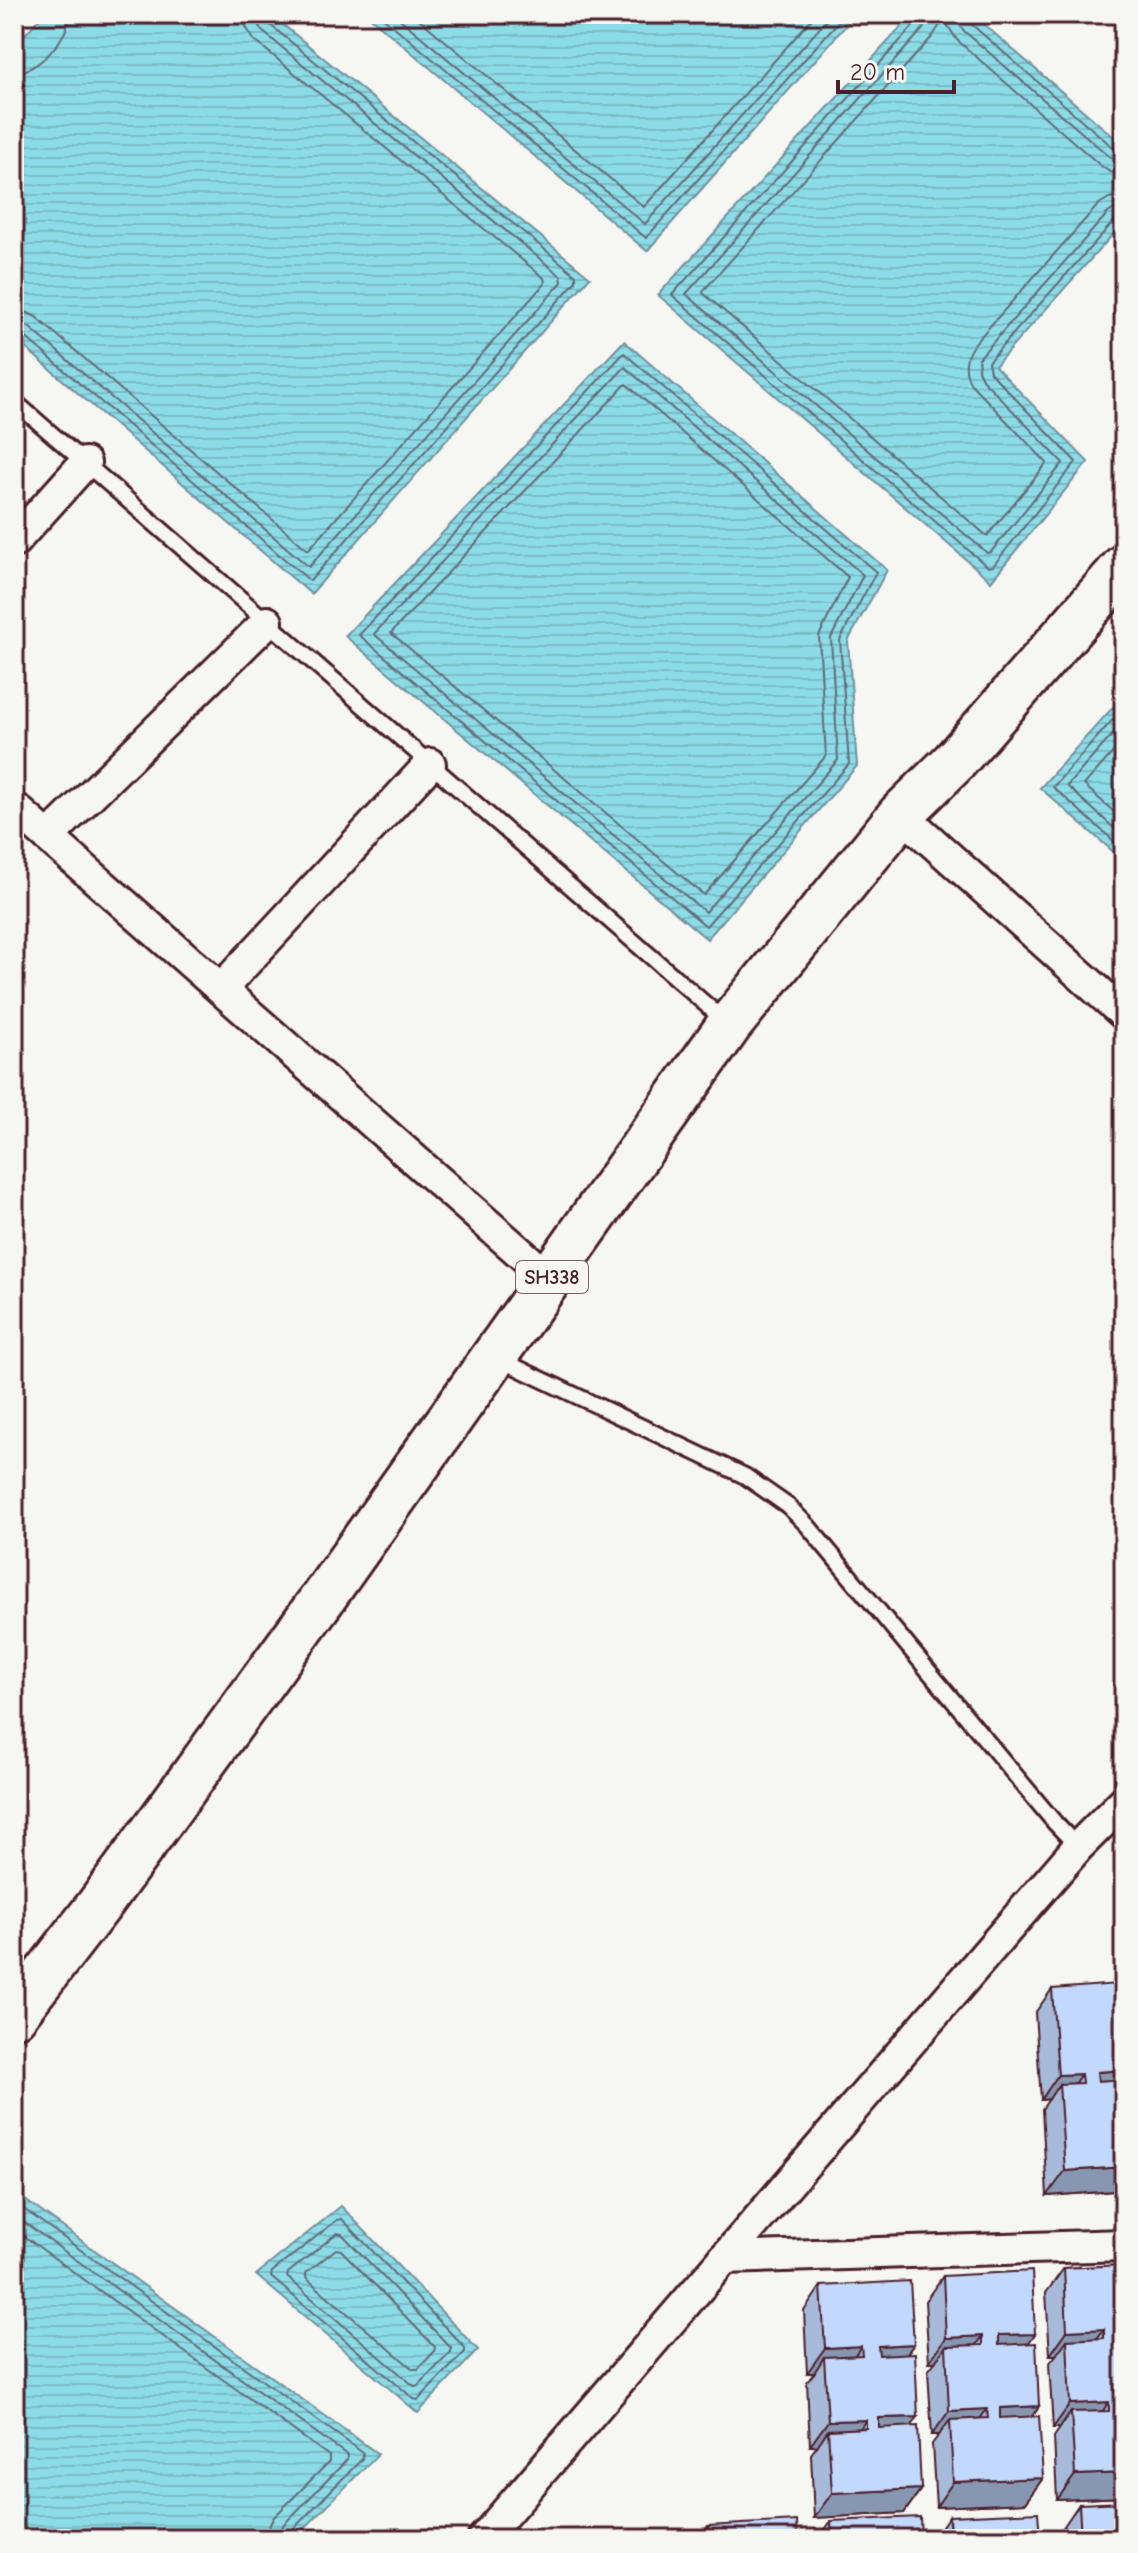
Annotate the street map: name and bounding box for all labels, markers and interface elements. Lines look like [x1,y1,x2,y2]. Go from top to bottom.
scale bar [838,44,954,94]
text: 20 m [850,58,905,86]
road number: SH338 [516,1261,588,1293]

